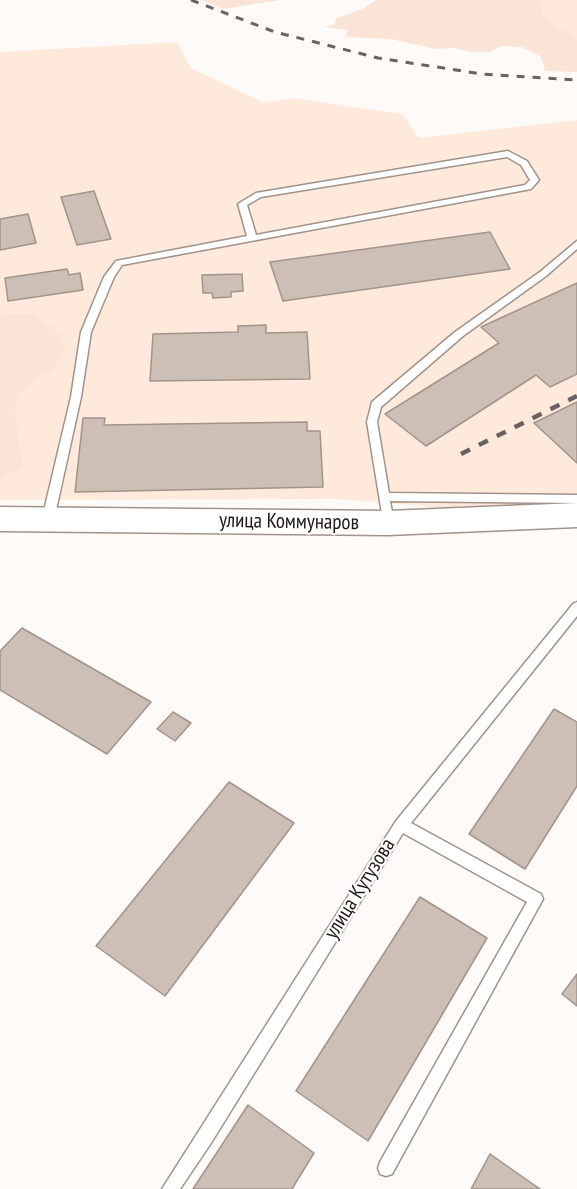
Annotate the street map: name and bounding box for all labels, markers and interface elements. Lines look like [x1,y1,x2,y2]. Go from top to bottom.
street label: улица Коммунаров [219,508,359,536]
street label: улица Кутузова [319,834,401,944]

